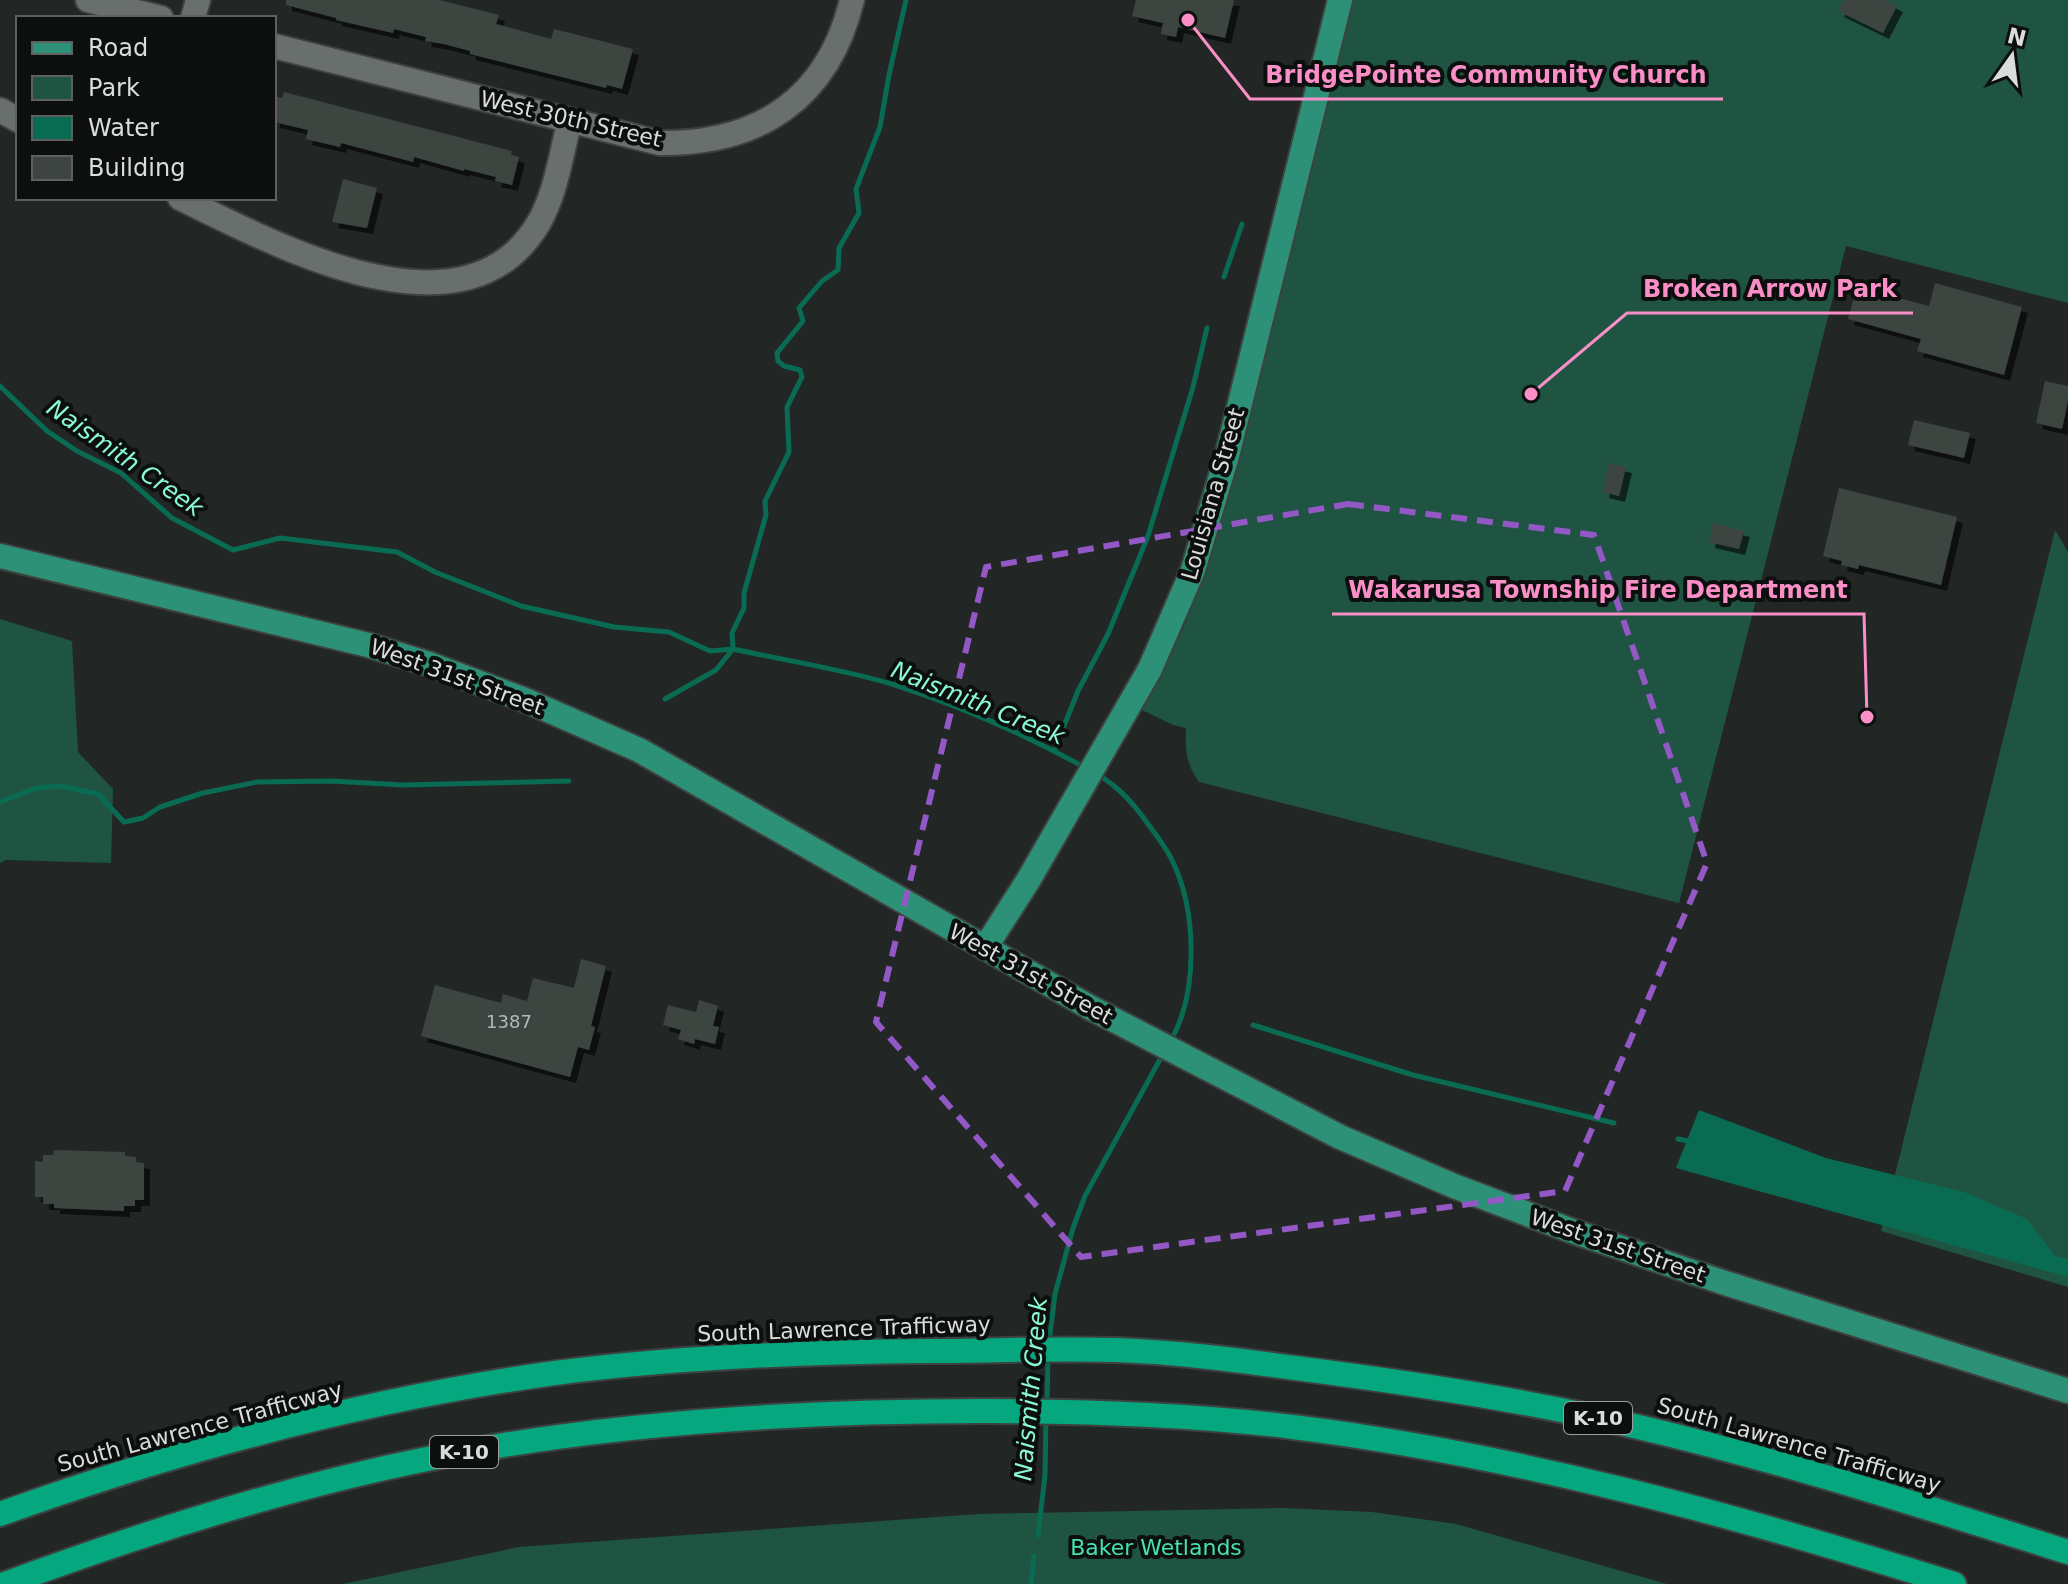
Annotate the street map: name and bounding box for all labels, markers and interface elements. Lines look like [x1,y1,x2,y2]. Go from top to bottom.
legend [16,16,276,200]
north arrow [1972,16,2052,96]
text: N [2005,23,2029,51]
text: Road [88,34,148,62]
callout: BridgePointe Community Church [1250,51,1723,99]
text: BridgePointe Community Church [1265,61,1707,89]
text: Park [88,74,140,102]
street label: West 30th Street [478,86,665,152]
text: Water [88,114,159,142]
text: Building [88,154,185,182]
callout: Broken Arrow Park [1627,265,1913,313]
text: Broken Arrow Park [1643,275,1898,303]
water label: Naismith Creek [42,394,209,523]
street label: Louisiana Street [1176,405,1250,583]
callout: Wakarusa Township Fire Department [1332,566,1864,614]
text: Wakarusa Township Fire Department [1348,576,1848,604]
street label: West 31st Street [367,634,548,720]
water label: Naismith Creek [887,656,1070,751]
street label: West 31st Street [945,919,1117,1029]
house number: 1387 [486,1011,532,1032]
street label: West 31st Street [1527,1204,1709,1288]
water label: Naismith Creek [1009,1295,1053,1482]
street label: South Lawrence Trafficway [697,1311,991,1347]
street label: South Lawrence Trafficway [55,1377,345,1477]
street label: South Lawrence Trafficway [1654,1392,1944,1498]
road number: K-10 [1564,1402,1632,1434]
road number: K-10 [430,1436,498,1468]
park label: Baker Wetlands [1070,1535,1242,1560]

